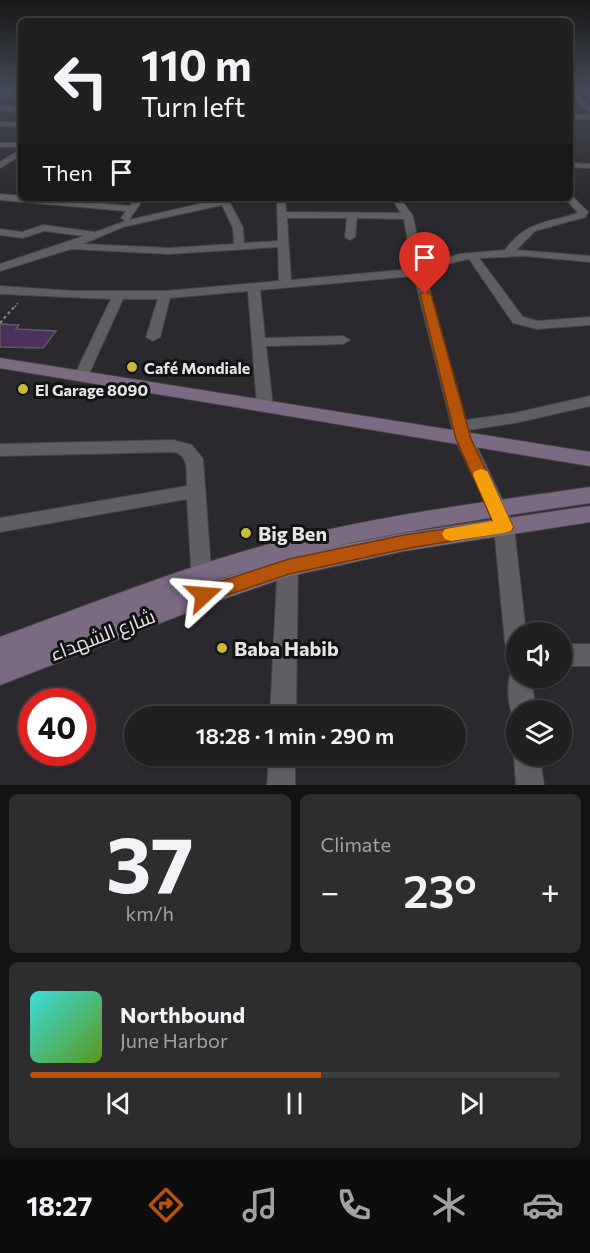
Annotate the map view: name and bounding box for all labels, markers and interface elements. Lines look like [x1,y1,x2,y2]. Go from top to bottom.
text: 110 m [141,38,252,90]
icon: left [42,42,120,120]
text: Turn left [141,90,245,123]
icon: arrive [105,156,138,189]
text: Then [42,159,93,186]
pin [399,232,450,294]
icon: arrive [408,241,441,274]
place label: Café Mondiale [144,358,250,377]
marker: Café Mondiale [125,360,139,374]
place label: El Garage 8090 [35,380,148,399]
marker: El Garage 8090 [16,382,30,396]
place label: Big Ben [258,521,327,545]
marker: Big Ben [239,526,253,540]
position arrow [172,563,236,627]
street label: شارع الشهداء [46,603,159,668]
map controls [506,622,572,766]
button: sound [506,622,572,688]
place label: Baba Habib [234,636,339,660]
marker: Baba Habib [215,641,229,655]
speed limit sign: 40 [18,688,96,766]
button: layers [506,700,572,766]
text: 18:28 · 1 min · 290 m [196,722,394,749]
text: 37 [106,814,194,909]
text: Climate [321,832,391,856]
text: 23° [403,862,477,917]
text: − [321,870,339,911]
text: + [541,870,560,911]
text: km/h [125,901,174,925]
text: Northbound [120,1001,245,1028]
text: June Harbor [120,1028,228,1052]
icon: previous [102,1087,135,1120]
icon: pause [278,1087,311,1120]
icon: next [455,1087,488,1120]
icon: directions [145,1184,187,1226]
icon: music [239,1184,281,1226]
icon: phone [333,1184,375,1226]
icon: climate [428,1184,470,1226]
icon: car [522,1184,564,1226]
text: 18:27 [26,1189,92,1222]

